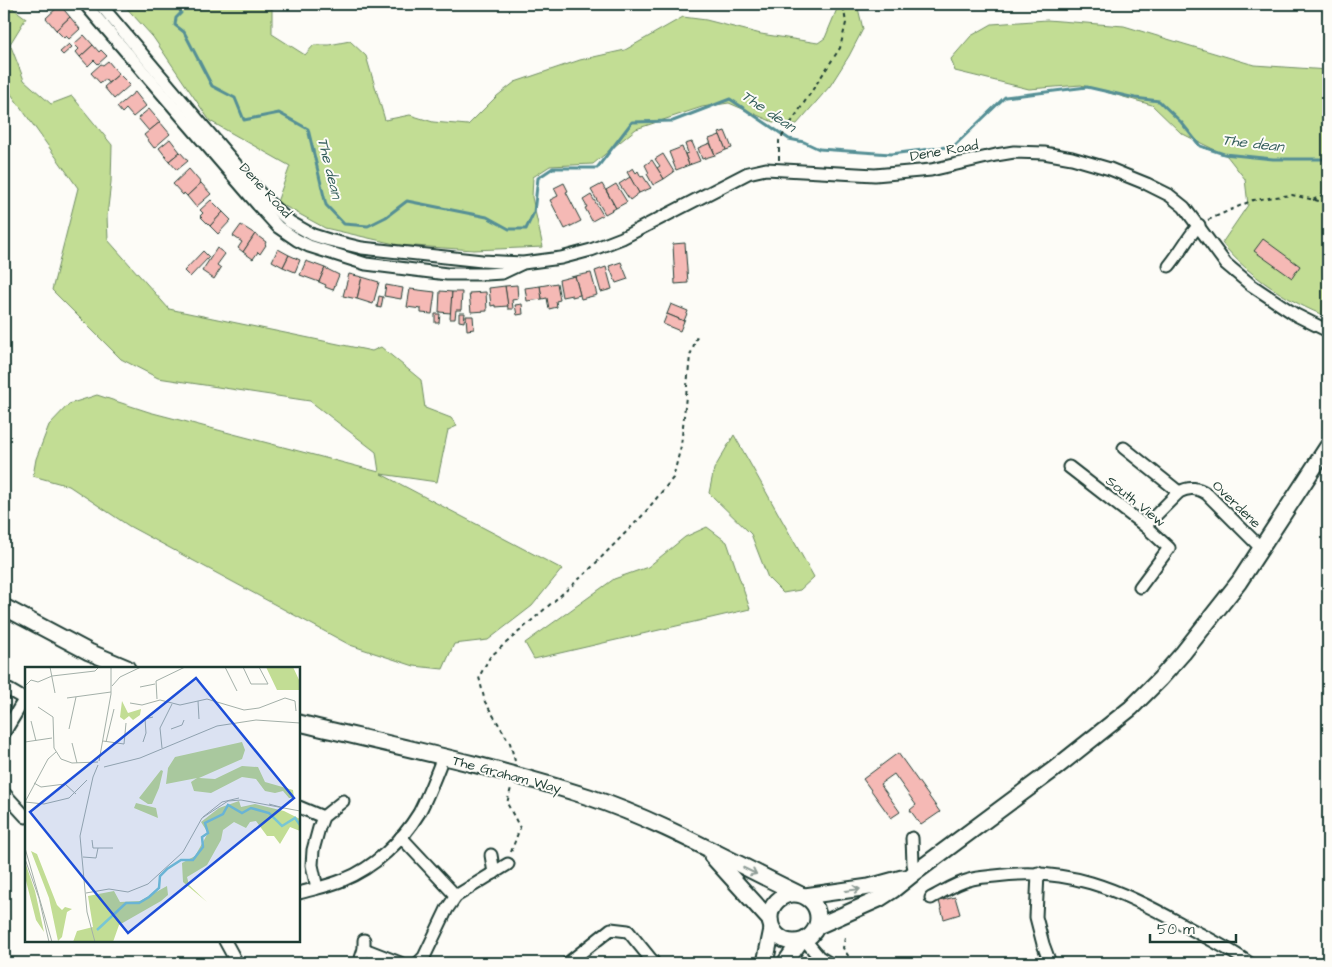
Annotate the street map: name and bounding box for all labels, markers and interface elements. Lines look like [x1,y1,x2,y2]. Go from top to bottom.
water label: The dean [737,85,801,138]
water label: The dean [1221,129,1286,158]
street label: Dene Road [908,135,980,167]
water label: The dean [312,136,348,202]
street label: Dene Road [234,159,296,223]
street label: South View [1101,471,1170,532]
street label: Overdene [1207,476,1266,533]
inset map [25,667,300,942]
street label: The Graham Way [450,751,564,799]
one-way arrow [742,867,757,876]
one-way arrow [845,885,861,895]
scale bar [1150,912,1236,944]
text: 50 m [1157,919,1195,940]

